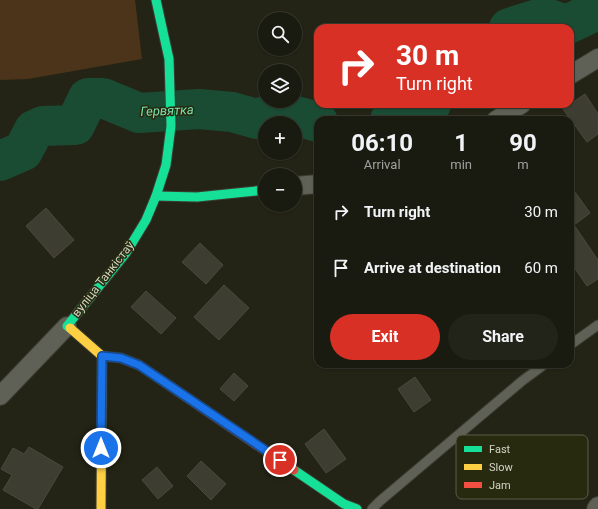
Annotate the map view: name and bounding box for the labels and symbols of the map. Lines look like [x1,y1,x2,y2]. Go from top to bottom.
water label: Гервятка [140,102,194,119]
street label: вуліца Танкістаў [69,238,137,320]
position arrow [80,427,122,469]
legend [456,435,588,499]
pin [263,443,297,477]
text: Fast [489,443,511,456]
text: Slow [489,461,513,474]
text: Jam [489,479,511,492]

